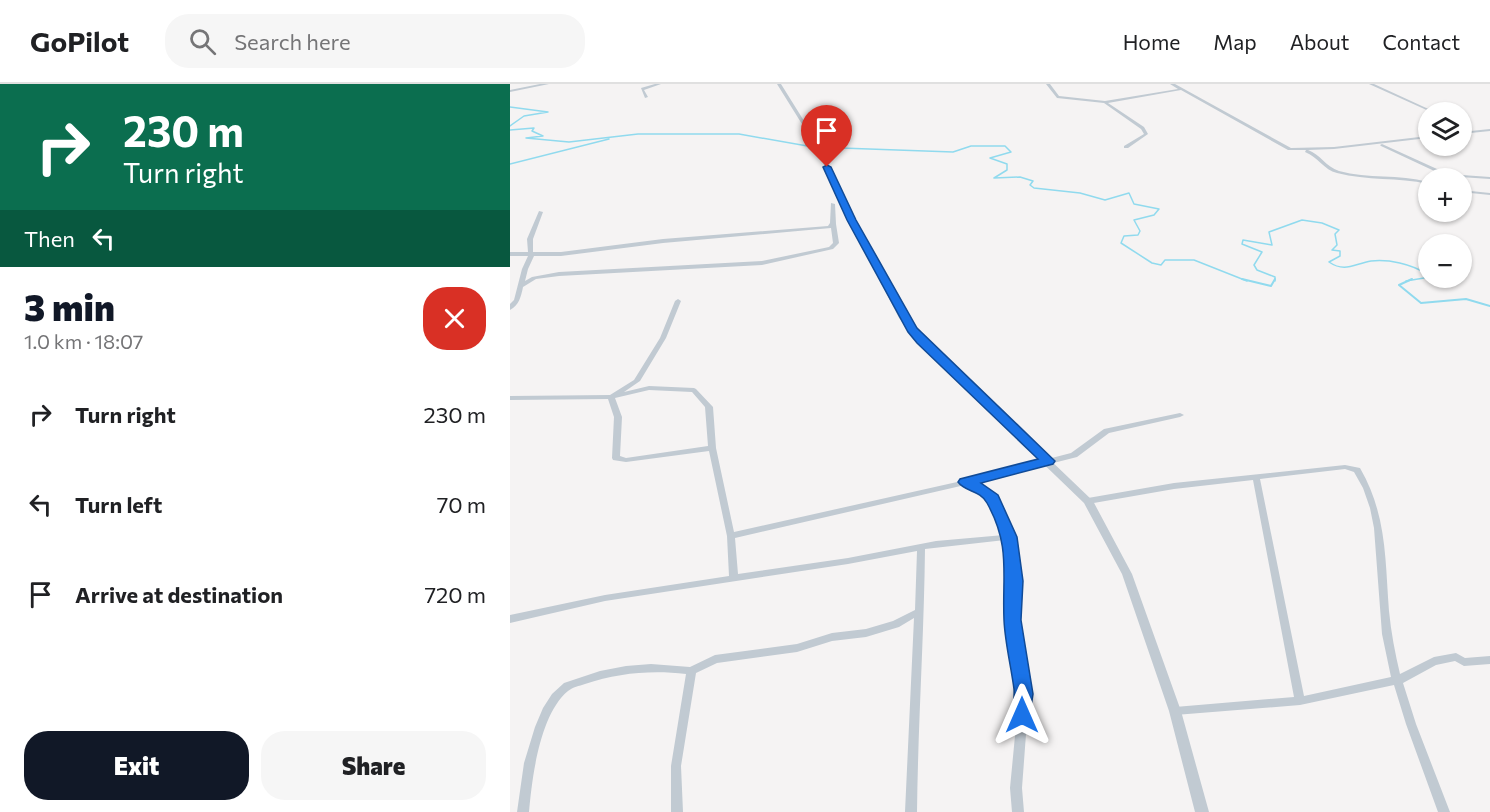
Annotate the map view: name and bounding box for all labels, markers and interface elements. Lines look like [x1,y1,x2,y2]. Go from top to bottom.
search box [165,14,585,68]
text: GoPilot [30,24,129,58]
icon: search [186,25,219,58]
text: Search here [234,28,351,55]
text: Home [1123,29,1180,54]
text: Map [1213,29,1257,54]
text: About [1290,29,1349,54]
text: Contact [1382,29,1460,54]
map controls [1418,102,1472,288]
button: layers [1418,102,1472,156]
text: 230 m [123,104,244,156]
pin [801,105,852,167]
icon: right [24,108,102,186]
icon: arrive [810,114,843,147]
text: Turn right [123,156,243,189]
button: + [1418,168,1472,222]
icon: left [87,222,120,255]
text: Then [24,225,75,252]
button: − [1418,234,1472,288]
text: 3 min [24,284,115,328]
button: close [423,287,486,350]
text: 1.0 km · 18:07 [24,329,143,353]
icon: right [24,398,57,431]
text: Turn right [75,401,176,428]
text: 230 m [423,401,486,428]
icon: left [24,488,57,521]
text: Turn left [75,491,162,518]
text: 70 m [437,491,486,518]
icon: arrive [24,578,57,611]
text: Arrive at destination [75,581,283,608]
text: 720 m [424,581,486,608]
position arrow [990,683,1054,747]
button: Exit [24,731,249,800]
button: Share [261,731,486,800]

